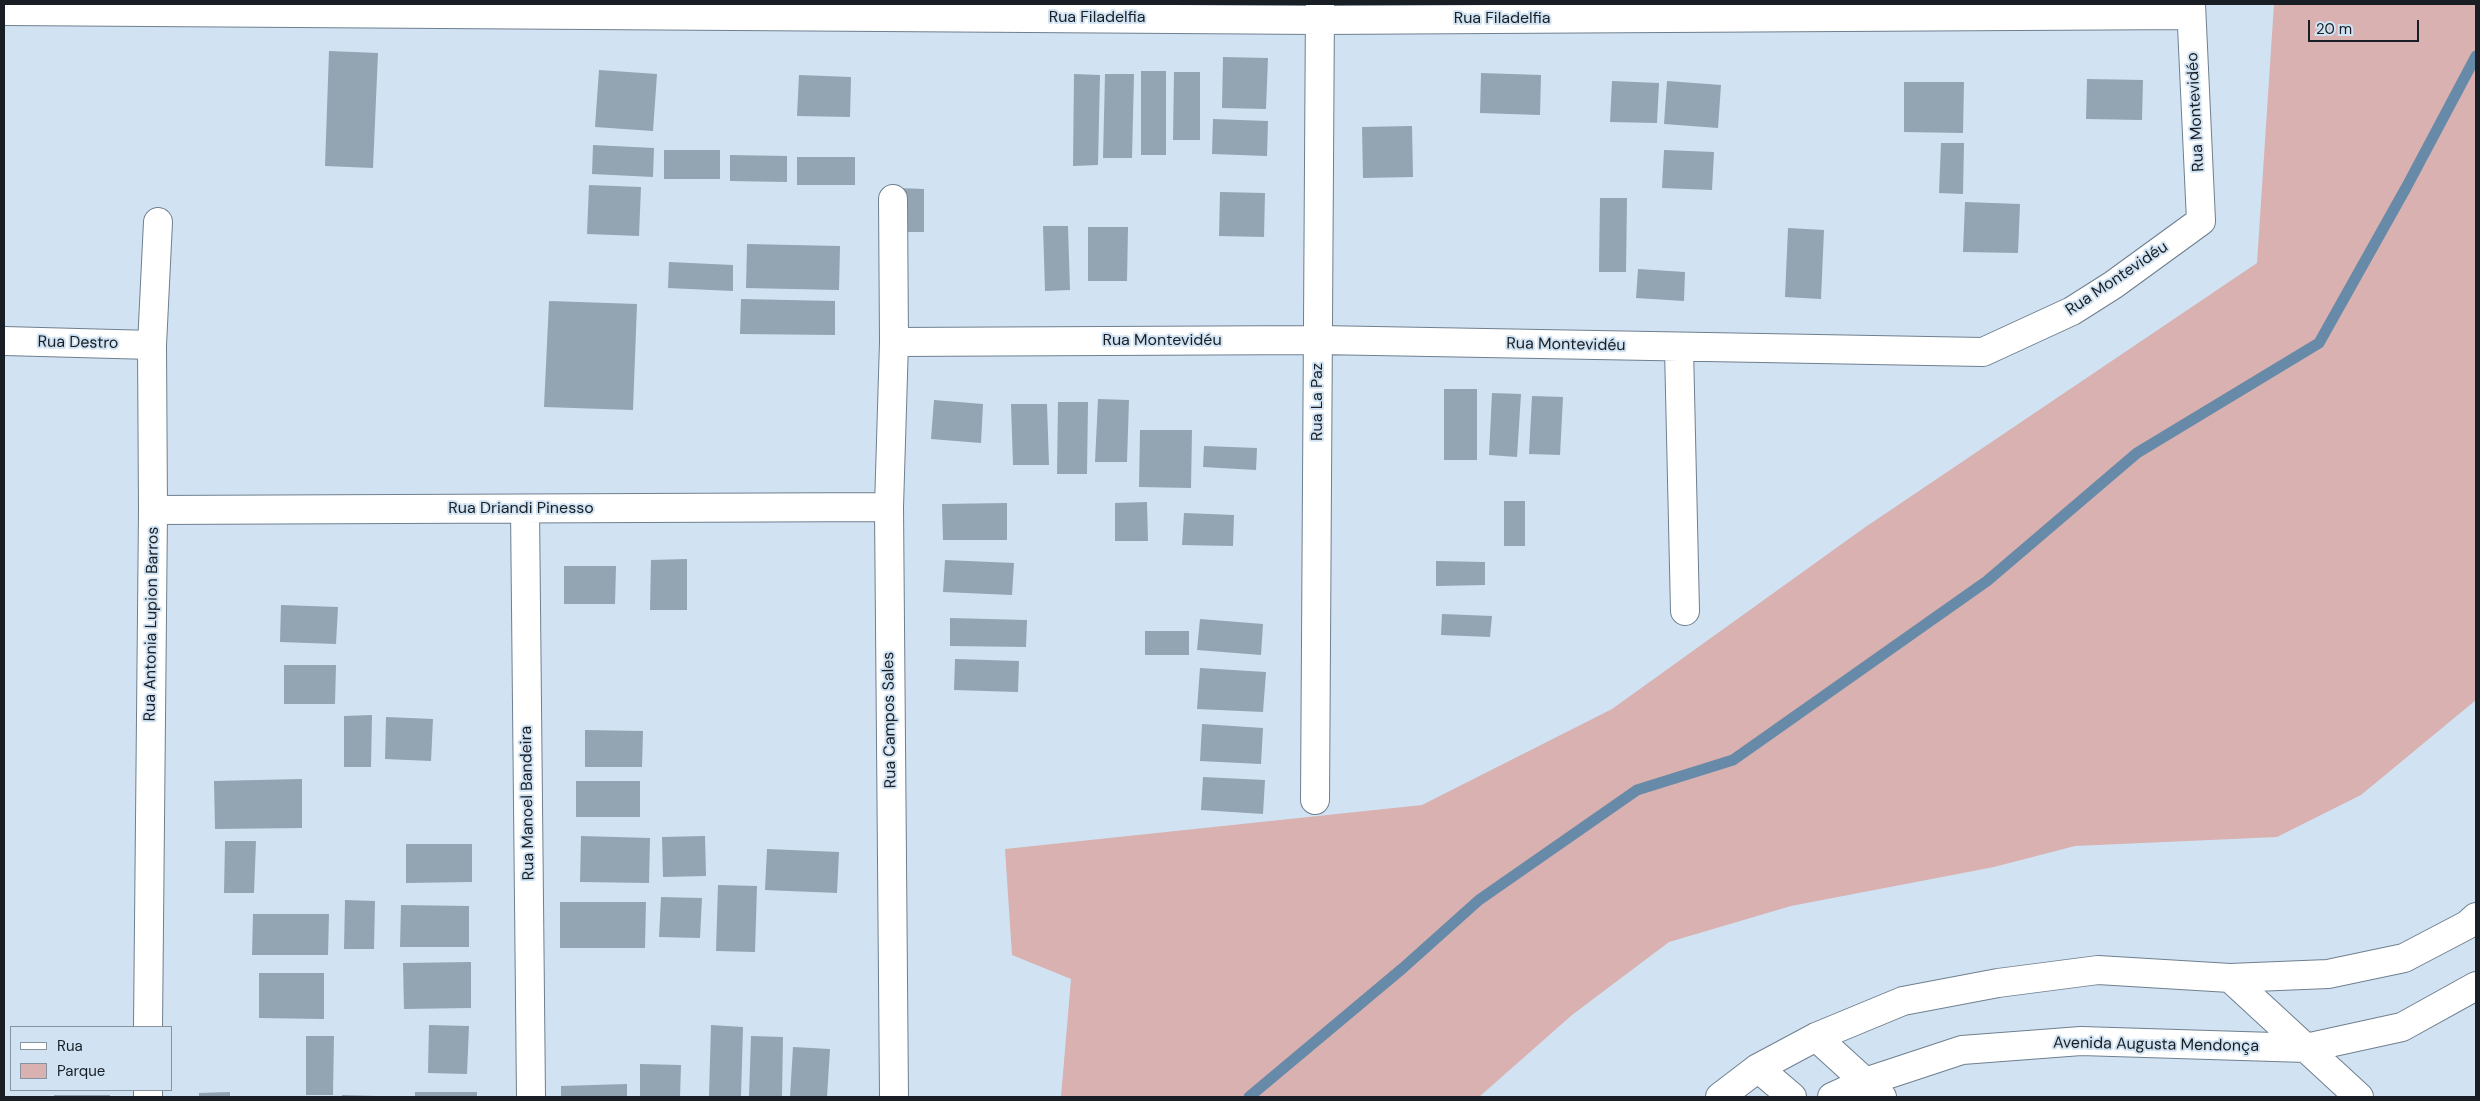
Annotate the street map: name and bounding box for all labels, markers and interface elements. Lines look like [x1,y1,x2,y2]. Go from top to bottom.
street label: Rua Filadelfia [1049,8,1145,28]
street label: Rua Filadelfia [1454,9,1550,29]
scale bar [2310,10,2421,42]
text: 20 m [2316,19,2352,39]
street label: Rua Montevidéo [2183,52,2209,172]
street label: Rua Montevidéu [2062,238,2172,320]
street label: Rua Montevidéu [1102,331,1222,351]
street label: Rua Destro [37,333,119,353]
street label: Rua Montevidéu [1506,334,1626,356]
street label: Rua La Paz [1308,363,1328,441]
street label: Rua Driandi Pinesso [448,499,594,519]
street label: Rua Antonia Lupion Barros [141,526,163,722]
street label: Rua Campos Sales [879,652,901,788]
street label: Rua Manoel Bandeira [517,726,539,880]
legend [10,1026,172,1091]
street label: Avenida Augusta Mendonça [2053,1034,2259,1056]
text: Rua [57,1036,83,1056]
text: Parque [57,1061,105,1081]

